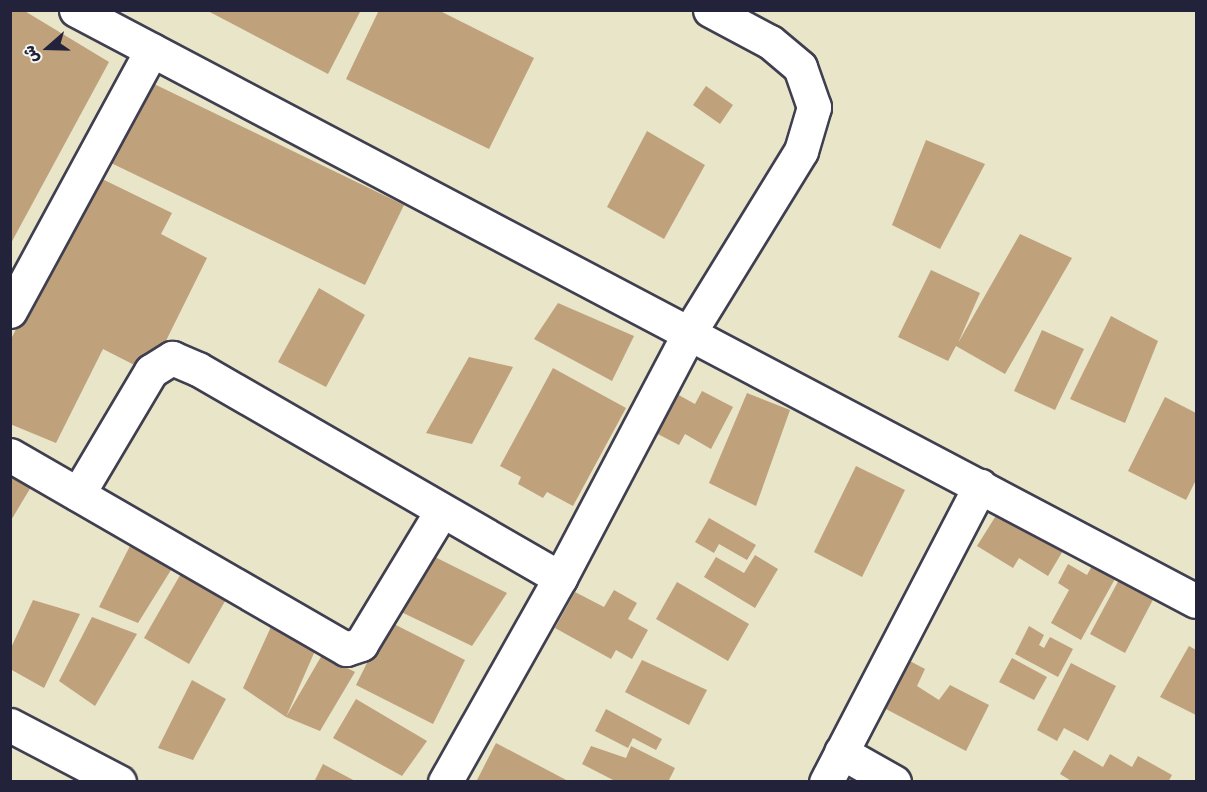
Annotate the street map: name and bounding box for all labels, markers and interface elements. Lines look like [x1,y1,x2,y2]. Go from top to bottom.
north arrow [18,18,78,78]
text: ش [18,42,43,66]

